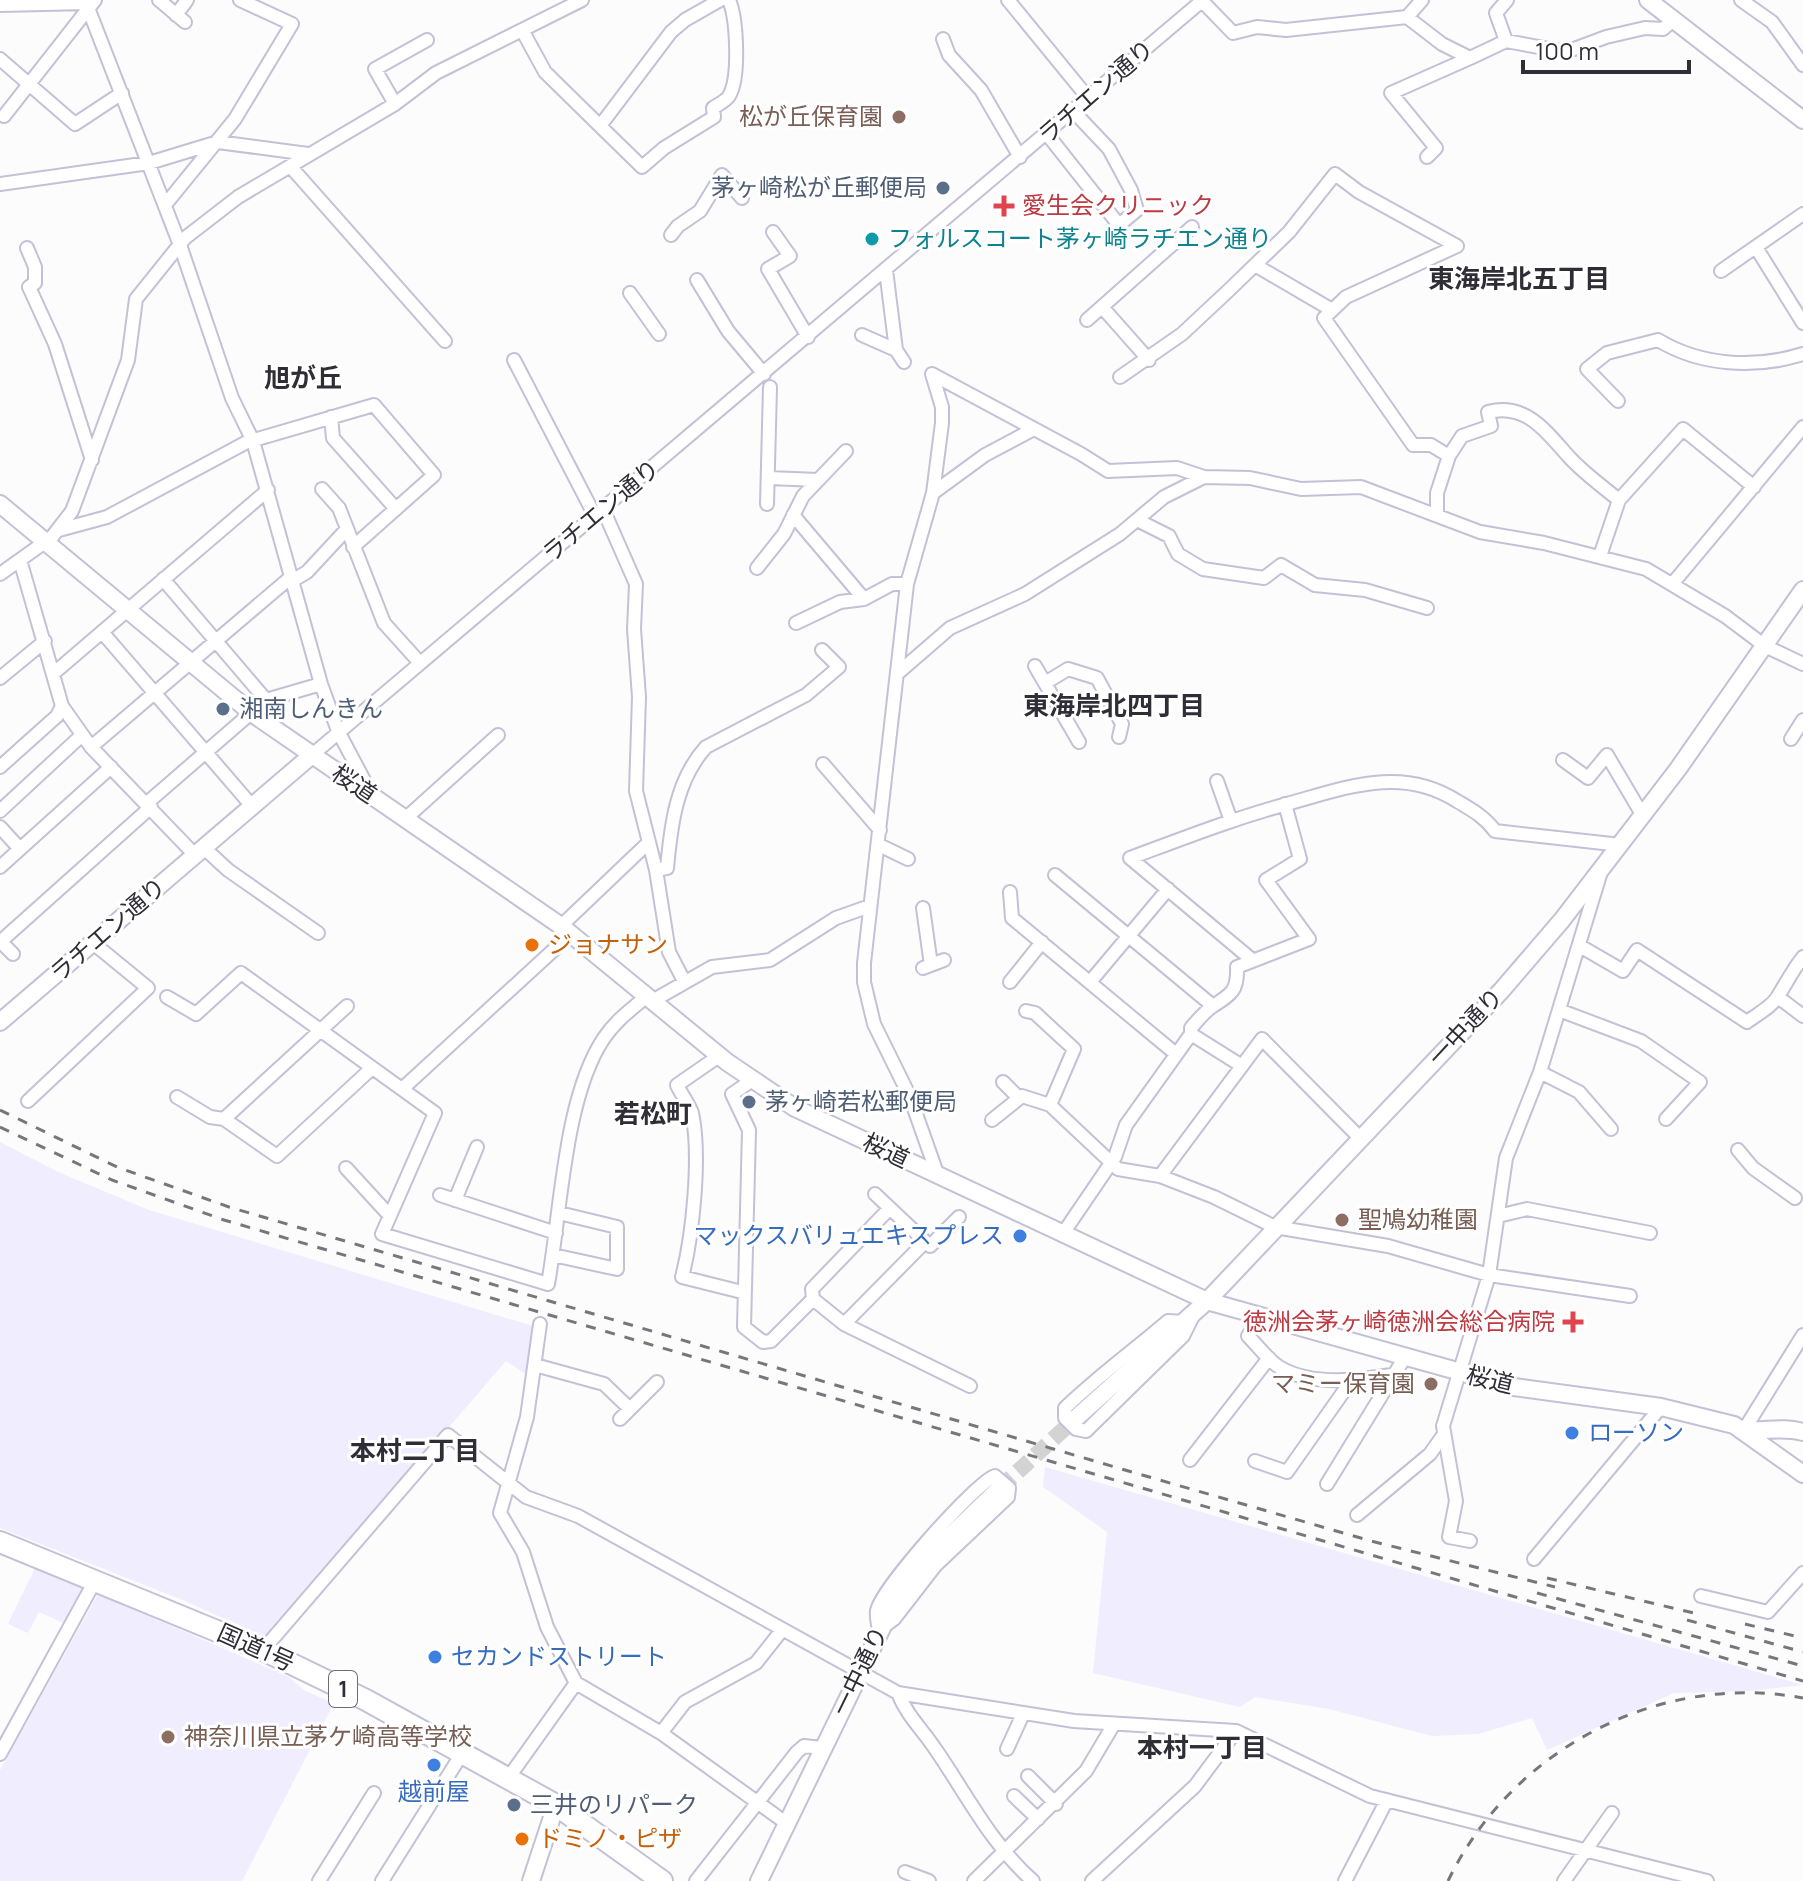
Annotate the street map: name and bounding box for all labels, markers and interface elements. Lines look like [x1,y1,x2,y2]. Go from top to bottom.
scale bar [1523,24,1689,74]
street label: ラチエン通り [1030,31,1160,151]
text: 100 m [1535,34,1599,67]
place label: 松が丘保育園 [739,99,883,132]
marker: 松が丘保育園 [890,108,908,126]
place label: 茅ヶ崎松が丘郵便局 [711,170,927,203]
marker: 茅ヶ崎松が丘郵便局 [934,179,952,197]
place label: 愛生会クリニック [1022,188,1214,221]
marker: 愛生会クリニック [993,195,1015,217]
place label: フォルスコート茅ヶ崎ラチエン通り [888,221,1272,254]
marker: フォルスコート茅ヶ崎ラチエン通り [863,230,881,248]
district label: 東海岸北五丁目 [1428,260,1610,296]
district label: 旭が丘 [264,359,342,395]
street label: ラチエン通り [534,451,666,569]
district label: 東海岸北四丁目 [1023,687,1205,723]
place label: 湘南しんきん [239,691,383,724]
marker: 湘南しんきん [214,700,232,718]
street label: 桜道 [326,756,384,810]
street label: ラチエン通り [42,869,172,989]
place label: ジョナサン [548,927,668,960]
marker: ジョナサン [523,936,541,954]
street label: 一中通り [1420,980,1510,1072]
place label: 茅ヶ崎若松郵便局 [765,1084,957,1117]
marker: 茅ヶ崎若松郵便局 [740,1093,758,1111]
district label: 若松町 [614,1095,692,1131]
street label: 桜道 [858,1125,915,1175]
place label: 聖鳩幼稚園 [1358,1202,1478,1235]
marker: 聖鳩幼稚園 [1333,1211,1351,1229]
place label: マックスバリュエキスプレス [693,1218,1004,1251]
marker: マックスバリュエキスプレス [1011,1227,1029,1245]
place label: 徳洲会茅ヶ崎徳洲会総合病院 [1243,1304,1555,1337]
marker: 徳洲会茅ヶ崎徳洲会総合病院 [1562,1311,1584,1333]
street label: 桜道 [1463,1357,1518,1400]
place label: マミー保育園 [1271,1366,1415,1399]
marker: マミー保育園 [1422,1375,1440,1393]
place label: ローソン [1588,1415,1684,1448]
marker: ローソン [1563,1424,1581,1442]
district label: 本村二丁目 [350,1432,480,1468]
street label: 国道1号 [213,1615,300,1678]
street label: 一中通り [823,1620,895,1721]
place label: セカンドストリート [451,1639,667,1672]
marker: セカンドストリート [426,1648,444,1666]
road number: 1 [329,1671,357,1707]
place label: 神奈川県立茅ケ崎高等学校 [184,1719,472,1752]
marker: 神奈川県立茅ケ崎高等学校 [159,1728,177,1746]
district label: 本村一丁目 [1137,1729,1267,1765]
marker: 越前屋 [425,1756,443,1774]
place label: 越前屋 [398,1774,470,1807]
place label: 三井のリパーク [530,1787,698,1820]
marker: 三井のリパーク [505,1796,523,1814]
place label: ドミノ・ピザ [538,1821,682,1854]
marker: ドミノ・ピザ [513,1830,531,1848]

